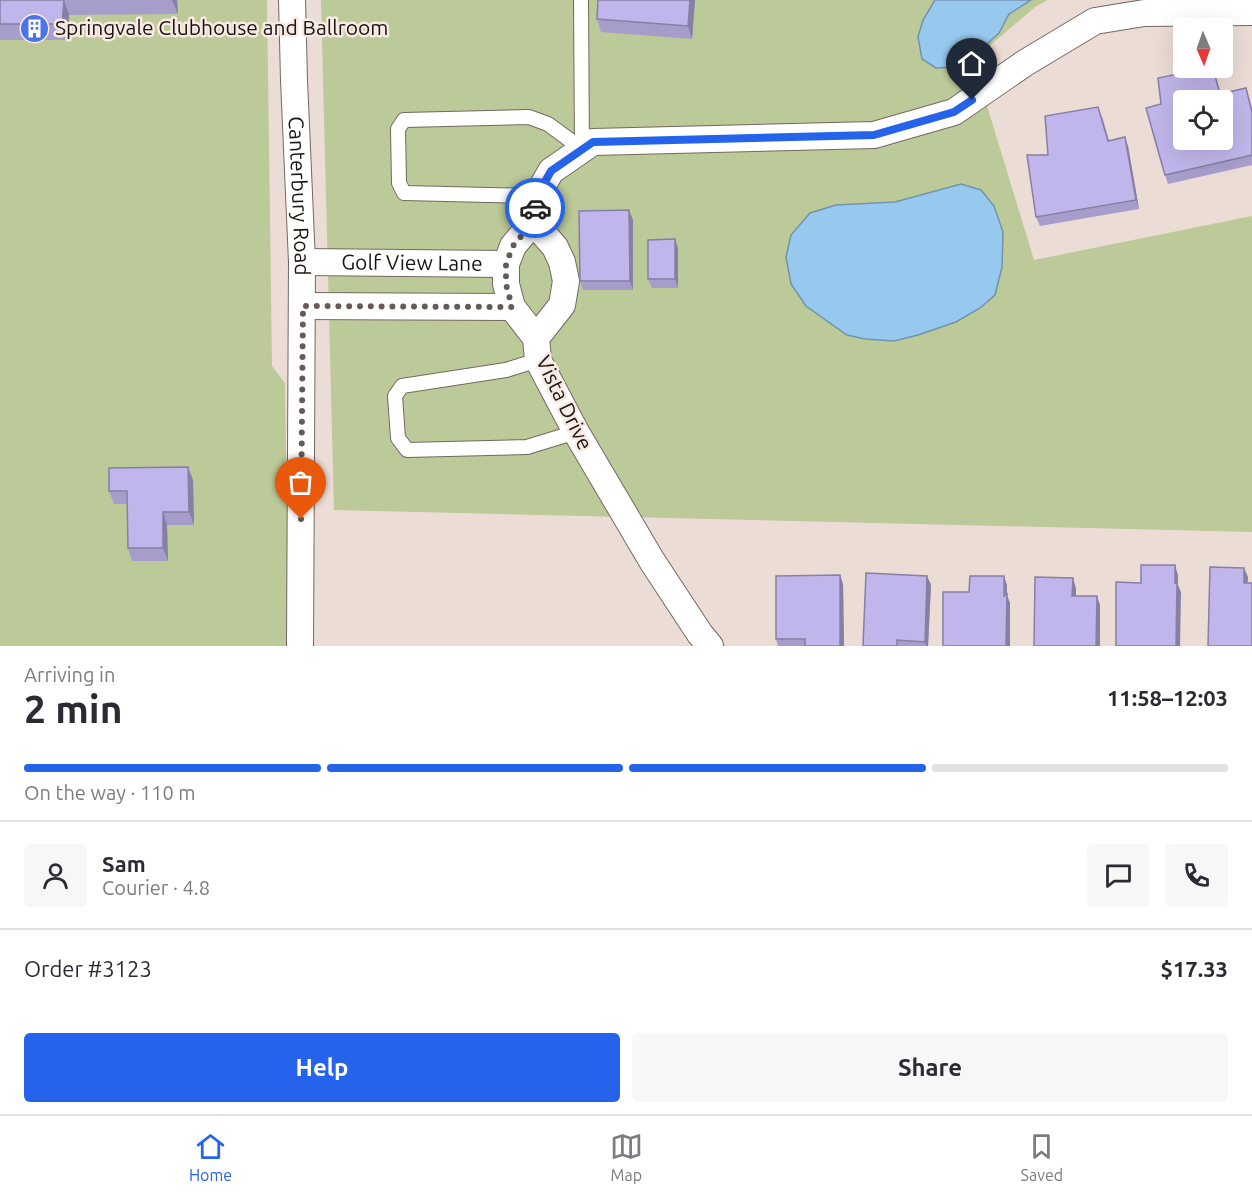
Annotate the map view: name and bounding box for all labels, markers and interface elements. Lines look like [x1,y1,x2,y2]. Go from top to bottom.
building icon: Springvale Clubhouse and Ballroom [18,12,50,44]
place label: Springvale Clubhouse and Ballroom [55,15,388,39]
north arrow [1173,18,1233,78]
map controls [1173,18,1233,150]
pin [946,38,997,100]
icon: home [955,47,988,80]
button: locate [1173,90,1233,150]
street label: Canterbury Road [285,116,315,276]
courier [505,178,565,238]
icon: car [519,192,552,225]
street label: Golf View Lane [341,249,483,275]
street label: Vista Drive [532,352,598,454]
pin [275,457,326,519]
icon: bag [284,466,317,499]
text: Arriving in [24,663,115,686]
text: 11:58–12:03 [1107,685,1228,710]
text: 2 min [24,687,123,730]
text: On the way · 110 m [24,781,196,804]
button: person [24,844,87,907]
button: chat [1087,844,1150,907]
button: phone [1165,844,1228,907]
text: Sam [102,851,146,876]
text: Courier · 4.8 [102,876,210,899]
text: Order #3123 [24,956,152,981]
text: $17.33 [1161,956,1228,981]
button: Help [24,1033,620,1102]
button: Share [632,1033,1228,1102]
tab: Home [189,1130,232,1184]
tab: Map [610,1130,643,1184]
tab: Saved [1021,1130,1063,1184]

